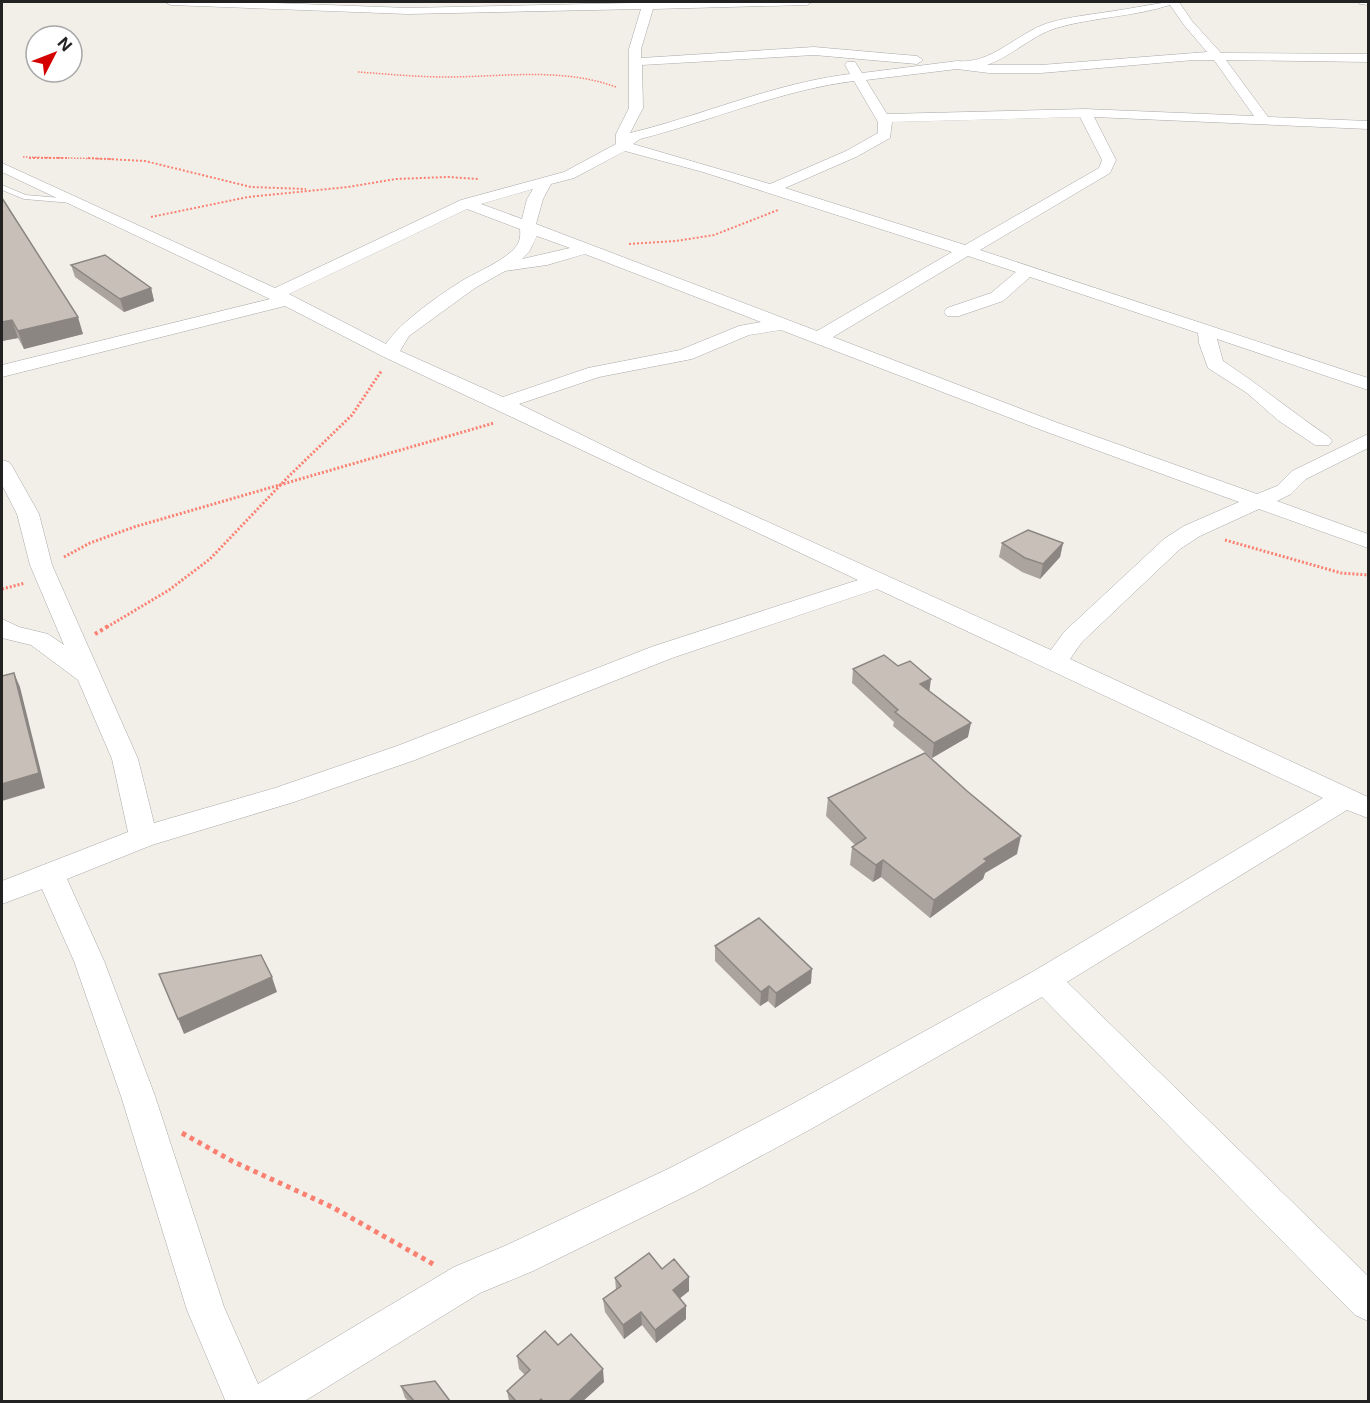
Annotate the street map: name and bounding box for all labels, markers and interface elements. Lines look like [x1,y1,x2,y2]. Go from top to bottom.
north arrow [24,24,84,84]
text: N [54,33,77,55]

